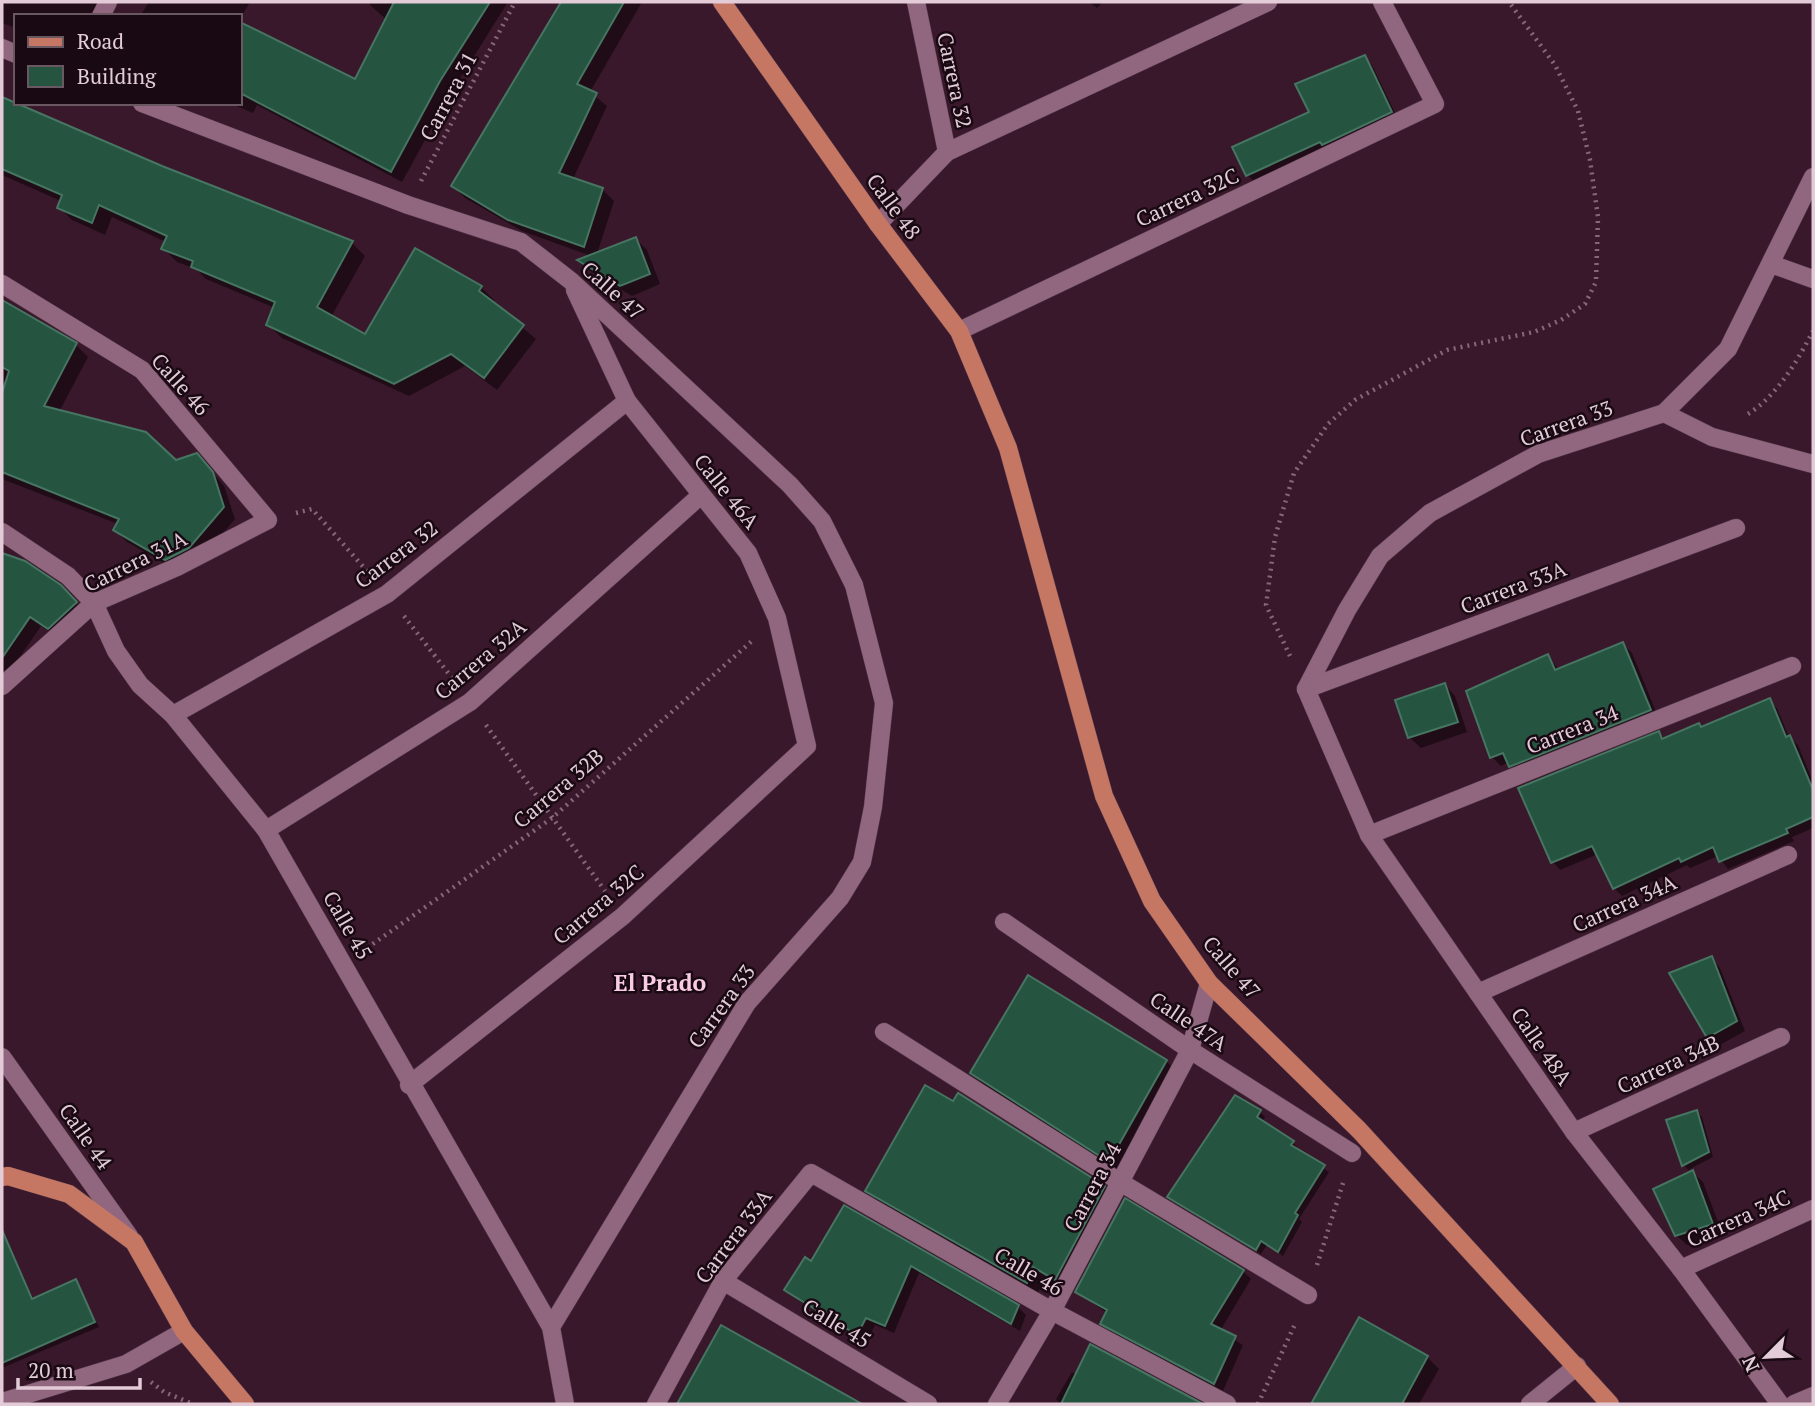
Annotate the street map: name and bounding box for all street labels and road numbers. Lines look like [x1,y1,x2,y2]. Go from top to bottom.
street label: Carrera 32 [931,30,979,130]
street label: Carrera 31 [413,47,483,145]
street label: Carrera 32C [1131,161,1243,233]
street label: Calle 48 [861,168,927,244]
street label: Calle 47 [576,255,650,325]
street label: Calle 46 [146,347,216,421]
street label: Carrera 33 [1516,393,1616,453]
street label: Calle 46A [688,448,766,535]
street label: Carrera 32 [349,514,443,594]
street label: Carrera 31A [79,524,192,598]
street label: Carrera 33A [1456,554,1571,620]
street label: Carrera 32A [428,612,532,706]
street label: Carrera 34 [1522,698,1623,760]
street label: Carrera 32B [507,742,609,834]
street label: Carrera 32C [547,858,649,950]
street label: Carrera 34A [1567,867,1681,938]
street label: Calle 45 [317,886,379,964]
street label: Calle 47 [1197,930,1267,1004]
street label: Carrera 33 [681,959,761,1053]
street label: Calle 47A [1145,985,1234,1058]
street label: Calle 48A [1505,1001,1579,1091]
street label: Carrera 34B [1612,1028,1724,1100]
street label: Calle 44 [53,1097,119,1175]
street label: Carrera 34 [1057,1137,1128,1236]
street label: Carrera 33A [688,1183,778,1289]
street label: Carrera 34C [1682,1183,1794,1253]
street label: Calle 46 [990,1240,1068,1302]
street label: Calle 45 [798,1292,876,1354]

